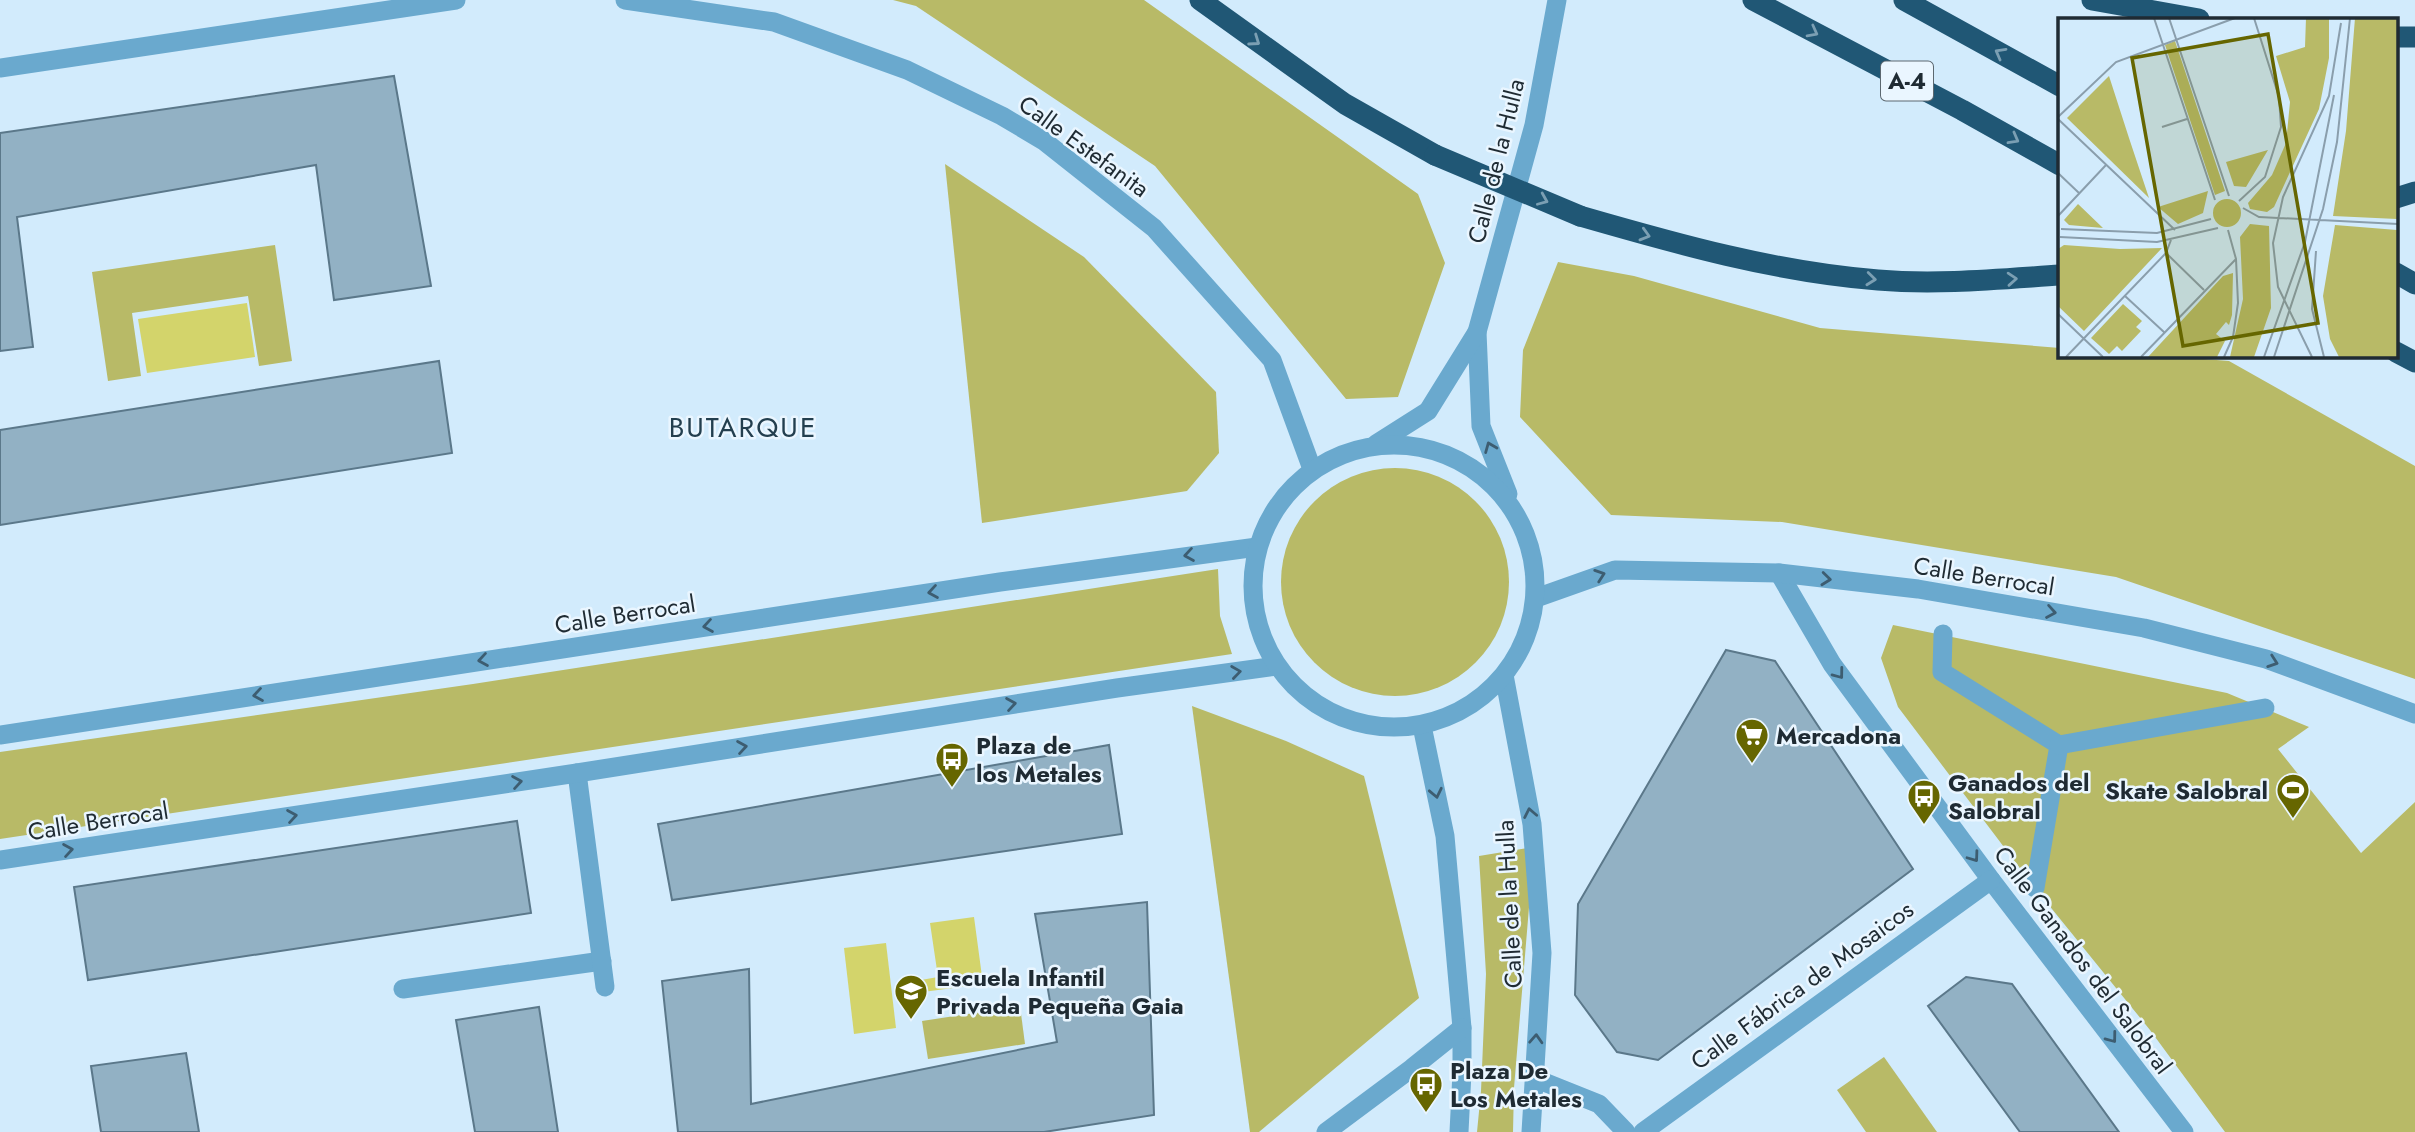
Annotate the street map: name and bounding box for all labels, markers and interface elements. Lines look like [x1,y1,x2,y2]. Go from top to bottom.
inset map [2058,18,2398,357]
one-way arrow [1806,23,1818,37]
one-way arrow [1247,33,1260,45]
one-way arrow [1995,48,2007,61]
road number: A-4 [1881,61,1933,100]
street label: Calle de la Hulla [1459,75,1533,247]
street label: Calle Estefanita [1011,87,1157,205]
one-way arrow [2006,131,2019,144]
one-way arrow [1536,192,1548,206]
one-way arrow [1639,226,1651,241]
one-way arrow [1866,271,1877,286]
one-way arrow [2007,271,2018,286]
district label: BUTARQUE [669,407,817,448]
one-way arrow [1484,442,1498,454]
one-way arrow [1184,547,1195,562]
street label: Calle Berrocal [1911,548,2057,604]
one-way arrow [1593,569,1606,583]
one-way arrow [1820,571,1832,586]
one-way arrow [927,584,938,599]
street label: Calle Berrocal [552,586,698,642]
one-way arrow [2045,604,2057,619]
one-way arrow [702,618,713,633]
one-way arrow [477,652,489,667]
one-way arrow [2266,654,2278,668]
one-way arrow [1230,664,1242,679]
one-way arrow [1831,666,1844,679]
one-way arrow [252,687,264,702]
one-way arrow [1005,697,1016,712]
supermarket icon: Mercadona [1733,716,1771,765]
place label: Mercadona [1776,718,1901,753]
place label: Plaza de los Metales [976,728,1102,791]
one-way arrow [736,740,748,755]
bus stop icon: Plaza de los Metales [933,740,971,789]
place label: Ganados del Salobral [1948,765,2089,828]
sports icon: Skate Salobral [2274,771,2312,820]
place label: Skate Salobral [2105,773,2268,808]
one-way arrow [511,775,523,790]
bus stop icon: Ganados del Salobral [1905,777,1943,826]
one-way arrow [1427,787,1442,799]
street label: Calle Berrocal [25,793,171,849]
one-way arrow [1523,807,1538,819]
one-way arrow [287,809,298,824]
street label: Calle de la Hulla [1487,819,1531,989]
street label: Calle Ganados del Salobral [1985,839,2181,1081]
one-way arrow [62,843,73,858]
one-way arrow [1966,849,1979,862]
street label: Calle Fábrica de Mosaicos [1683,892,1921,1078]
place label: Escuela Infantil Privada Pequeña Gaia [936,960,1184,1023]
school or university icon: Escuela Infantil Privada Pequeña Gaia [892,972,930,1021]
one-way arrow [2104,1031,2117,1043]
one-way arrow [1529,1034,1544,1045]
place label: Plaza De Los Metales [1450,1053,1582,1116]
bus stop icon: Plaza De Los Metales [1407,1065,1445,1114]

